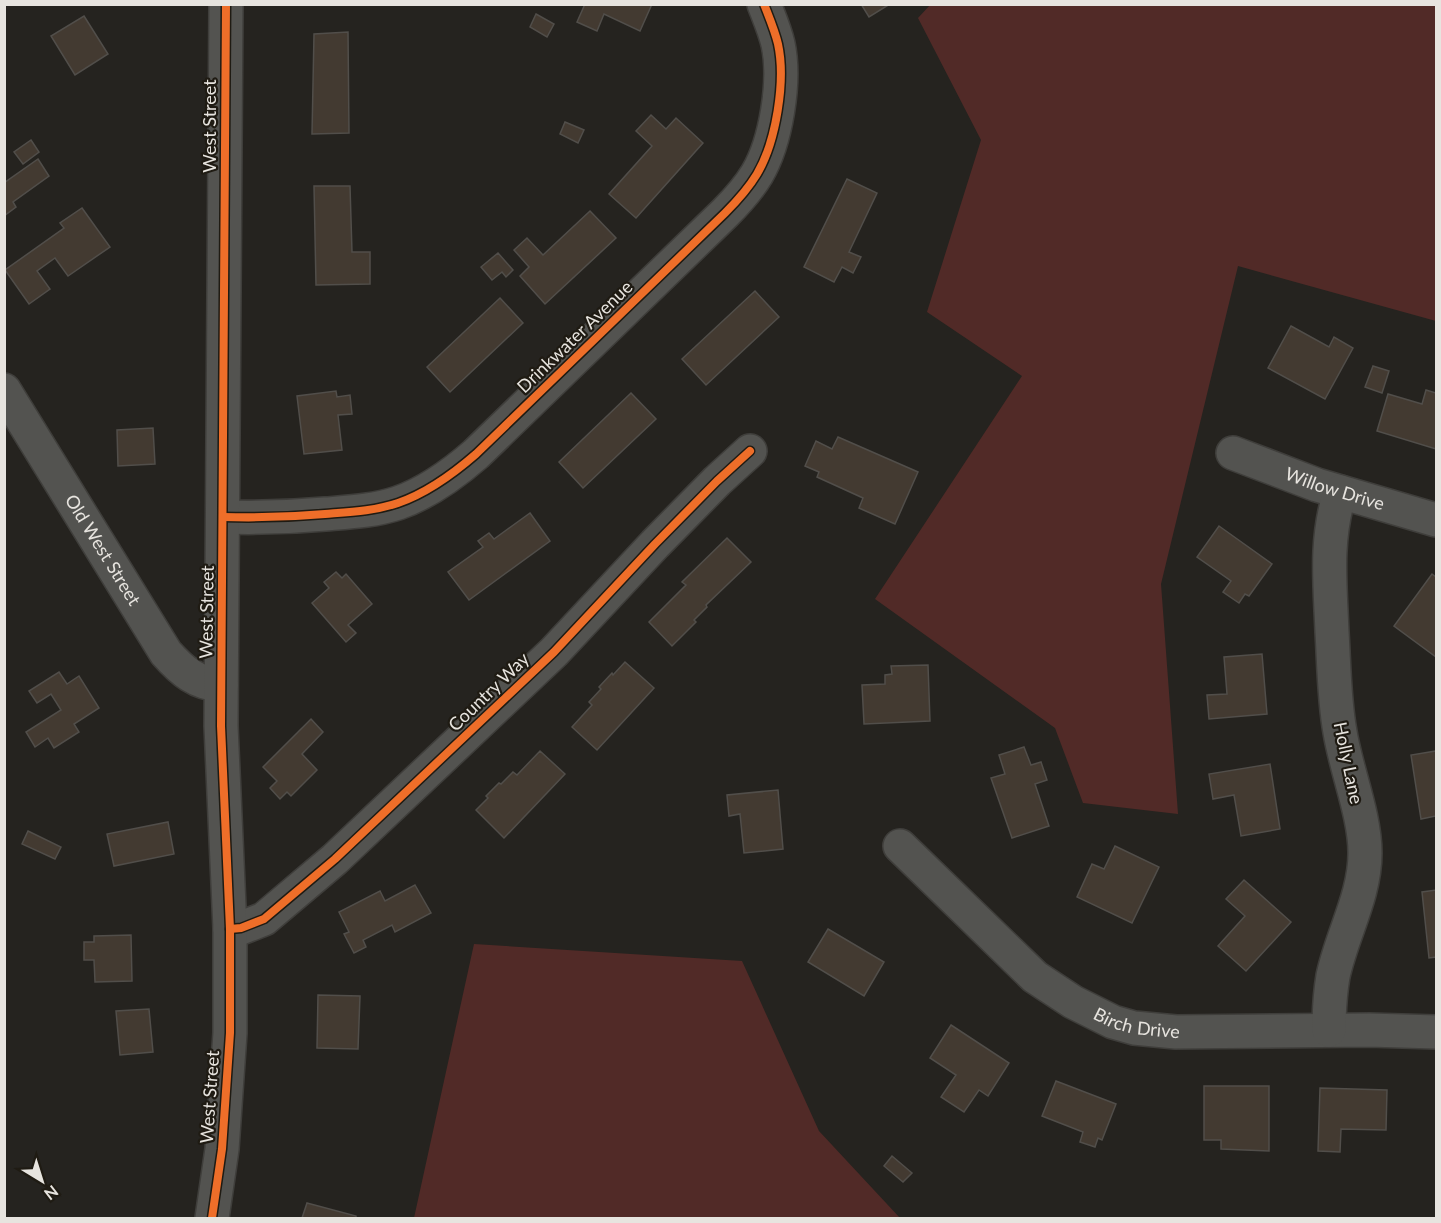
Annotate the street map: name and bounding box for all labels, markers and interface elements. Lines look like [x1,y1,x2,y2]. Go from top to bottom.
street label: West Street [198,79,220,173]
street label: Drinkwater Avenue [512,276,637,397]
street label: Willow Drive [1282,462,1387,514]
street label: Old West Street [61,490,146,610]
street label: West Street [194,565,218,659]
street label: Country Way [443,647,534,735]
street label: Holly Lane [1330,720,1368,806]
street label: Birch Drive [1090,1002,1181,1042]
street label: West Street [195,1049,223,1144]
north arrow [12,1151,72,1211]
text: N [41,1182,62,1204]

